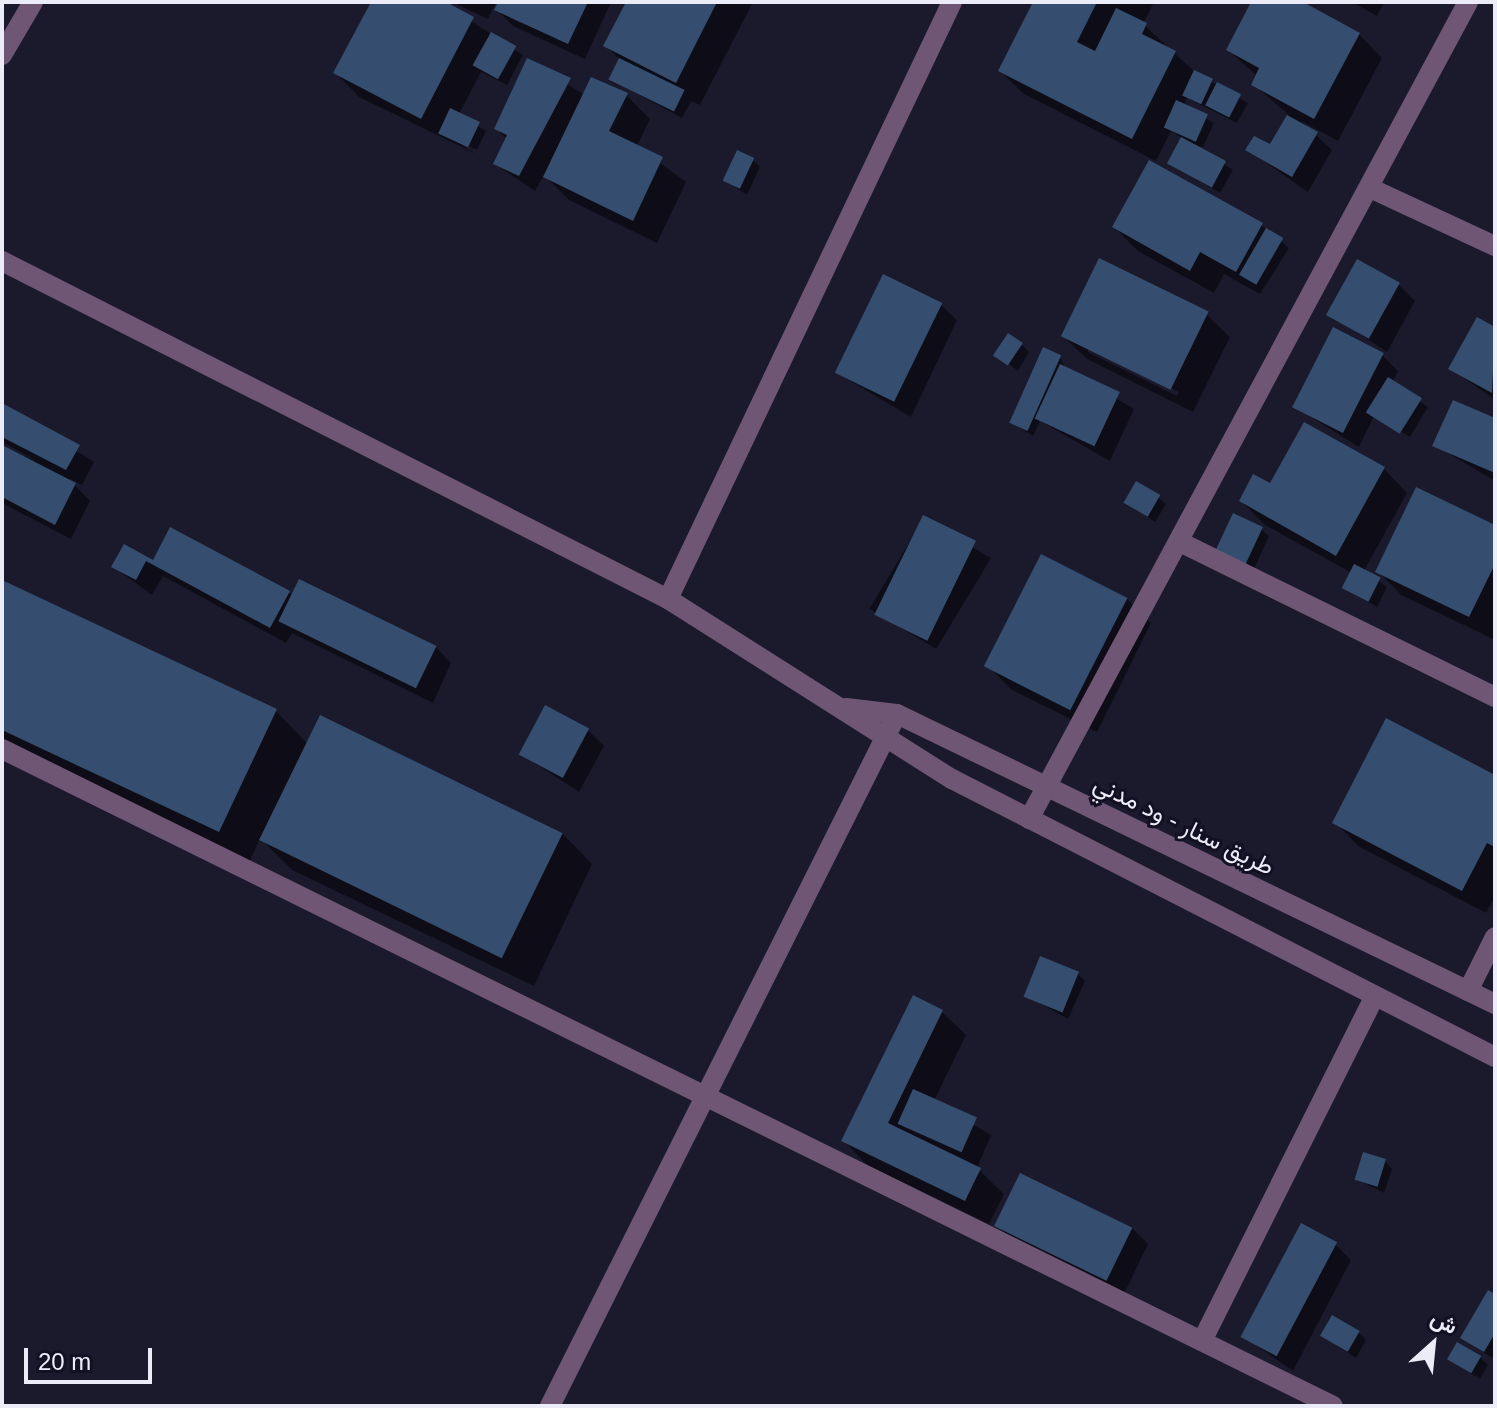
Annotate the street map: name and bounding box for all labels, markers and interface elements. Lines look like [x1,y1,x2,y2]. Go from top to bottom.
street label: طريق سنار - ود مدني [1089,769,1279,881]
north arrow [1393,1304,1473,1384]
text: ش [1427,1305,1462,1339]
scale bar [28,1332,156,1382]
text: 20 m [38,1348,91,1375]

